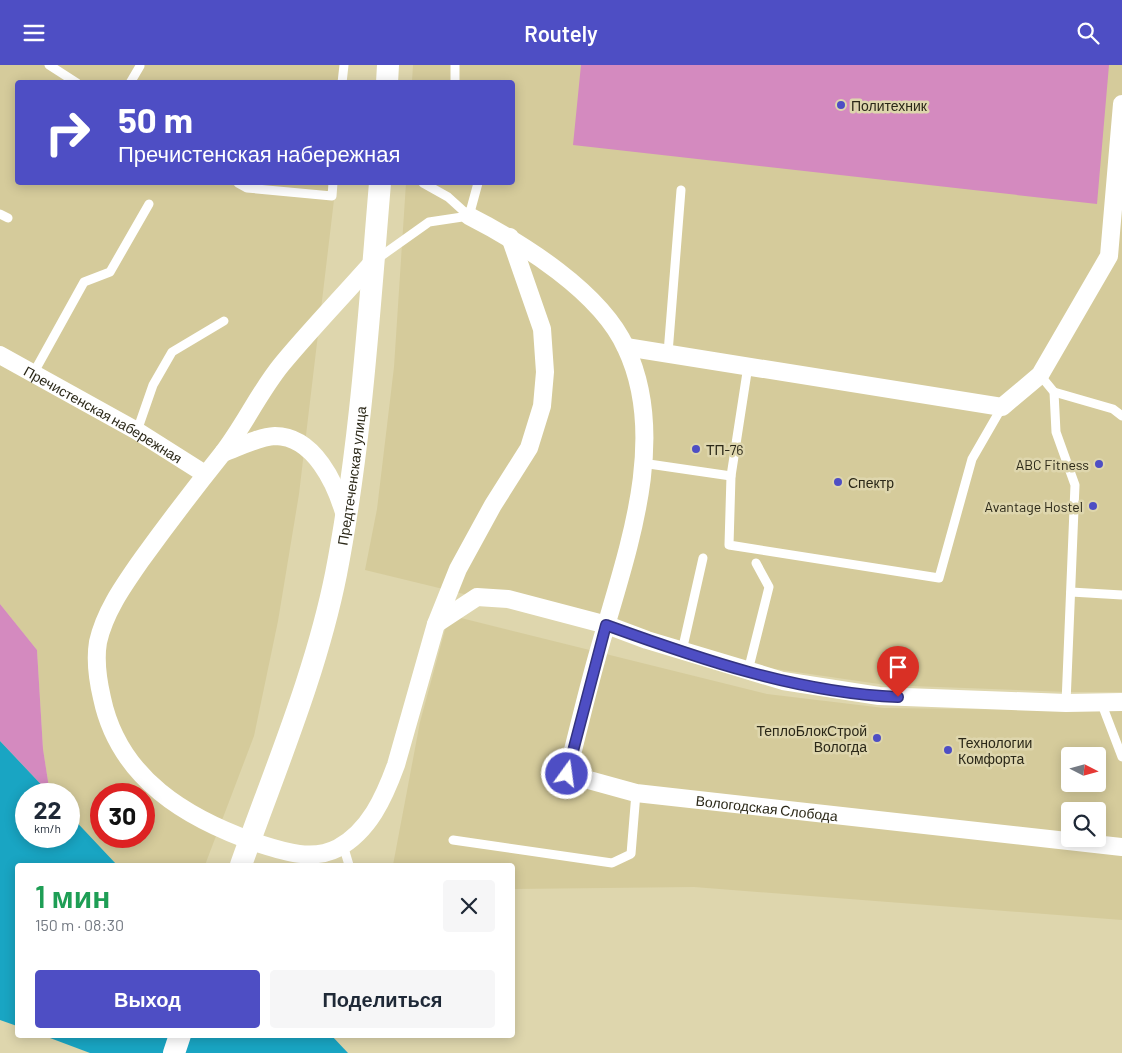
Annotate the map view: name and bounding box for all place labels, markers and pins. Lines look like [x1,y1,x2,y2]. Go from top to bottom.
place label: Политехник [851,97,928,114]
marker: Политехник [835,99,847,111]
place label: ТП-76 [706,441,744,458]
marker: ТП-76 [690,443,702,455]
place label: ABC Fitness [1016,456,1089,473]
marker: ABC Fitness [1093,458,1105,470]
place label: Спектр [848,474,894,491]
marker: Спектр [832,476,844,488]
place label: Avantage Hostel [985,498,1083,515]
marker: Avantage Hostel [1087,500,1099,512]
pin [877,646,919,697]
place label: ТеплоБлокСтрой Вологда [757,722,867,755]
marker: ТеплоБлокСтрой Вологда [871,732,883,744]
place label: Технологии Комфорта [958,734,1032,767]
marker: Технологии Комфорта [942,744,954,756]

